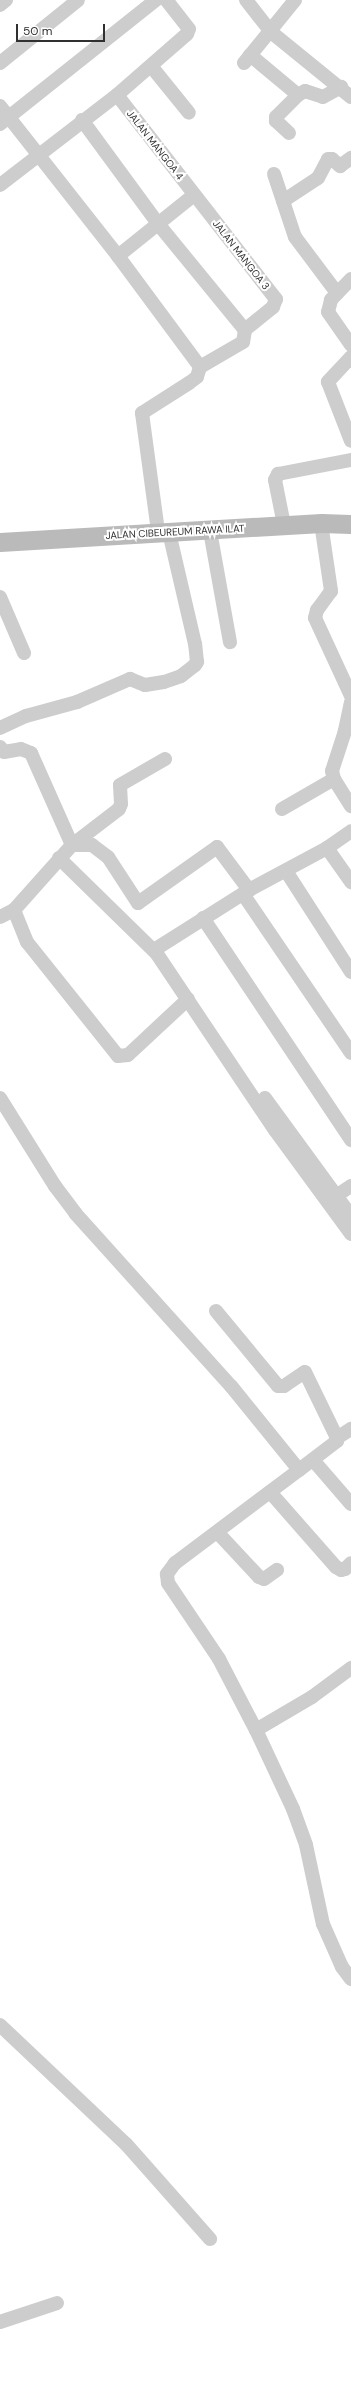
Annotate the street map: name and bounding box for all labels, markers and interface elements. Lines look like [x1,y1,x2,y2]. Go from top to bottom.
scale bar [18,16,107,42]
text: 50 m [23,23,52,39]
street label: JALAN MANGOA 4 [124,108,186,182]
street label: JALAN MANGOA 3 [210,218,272,292]
street label: JALAN CIBEUREUM RAWA ILAT [105,522,245,542]

